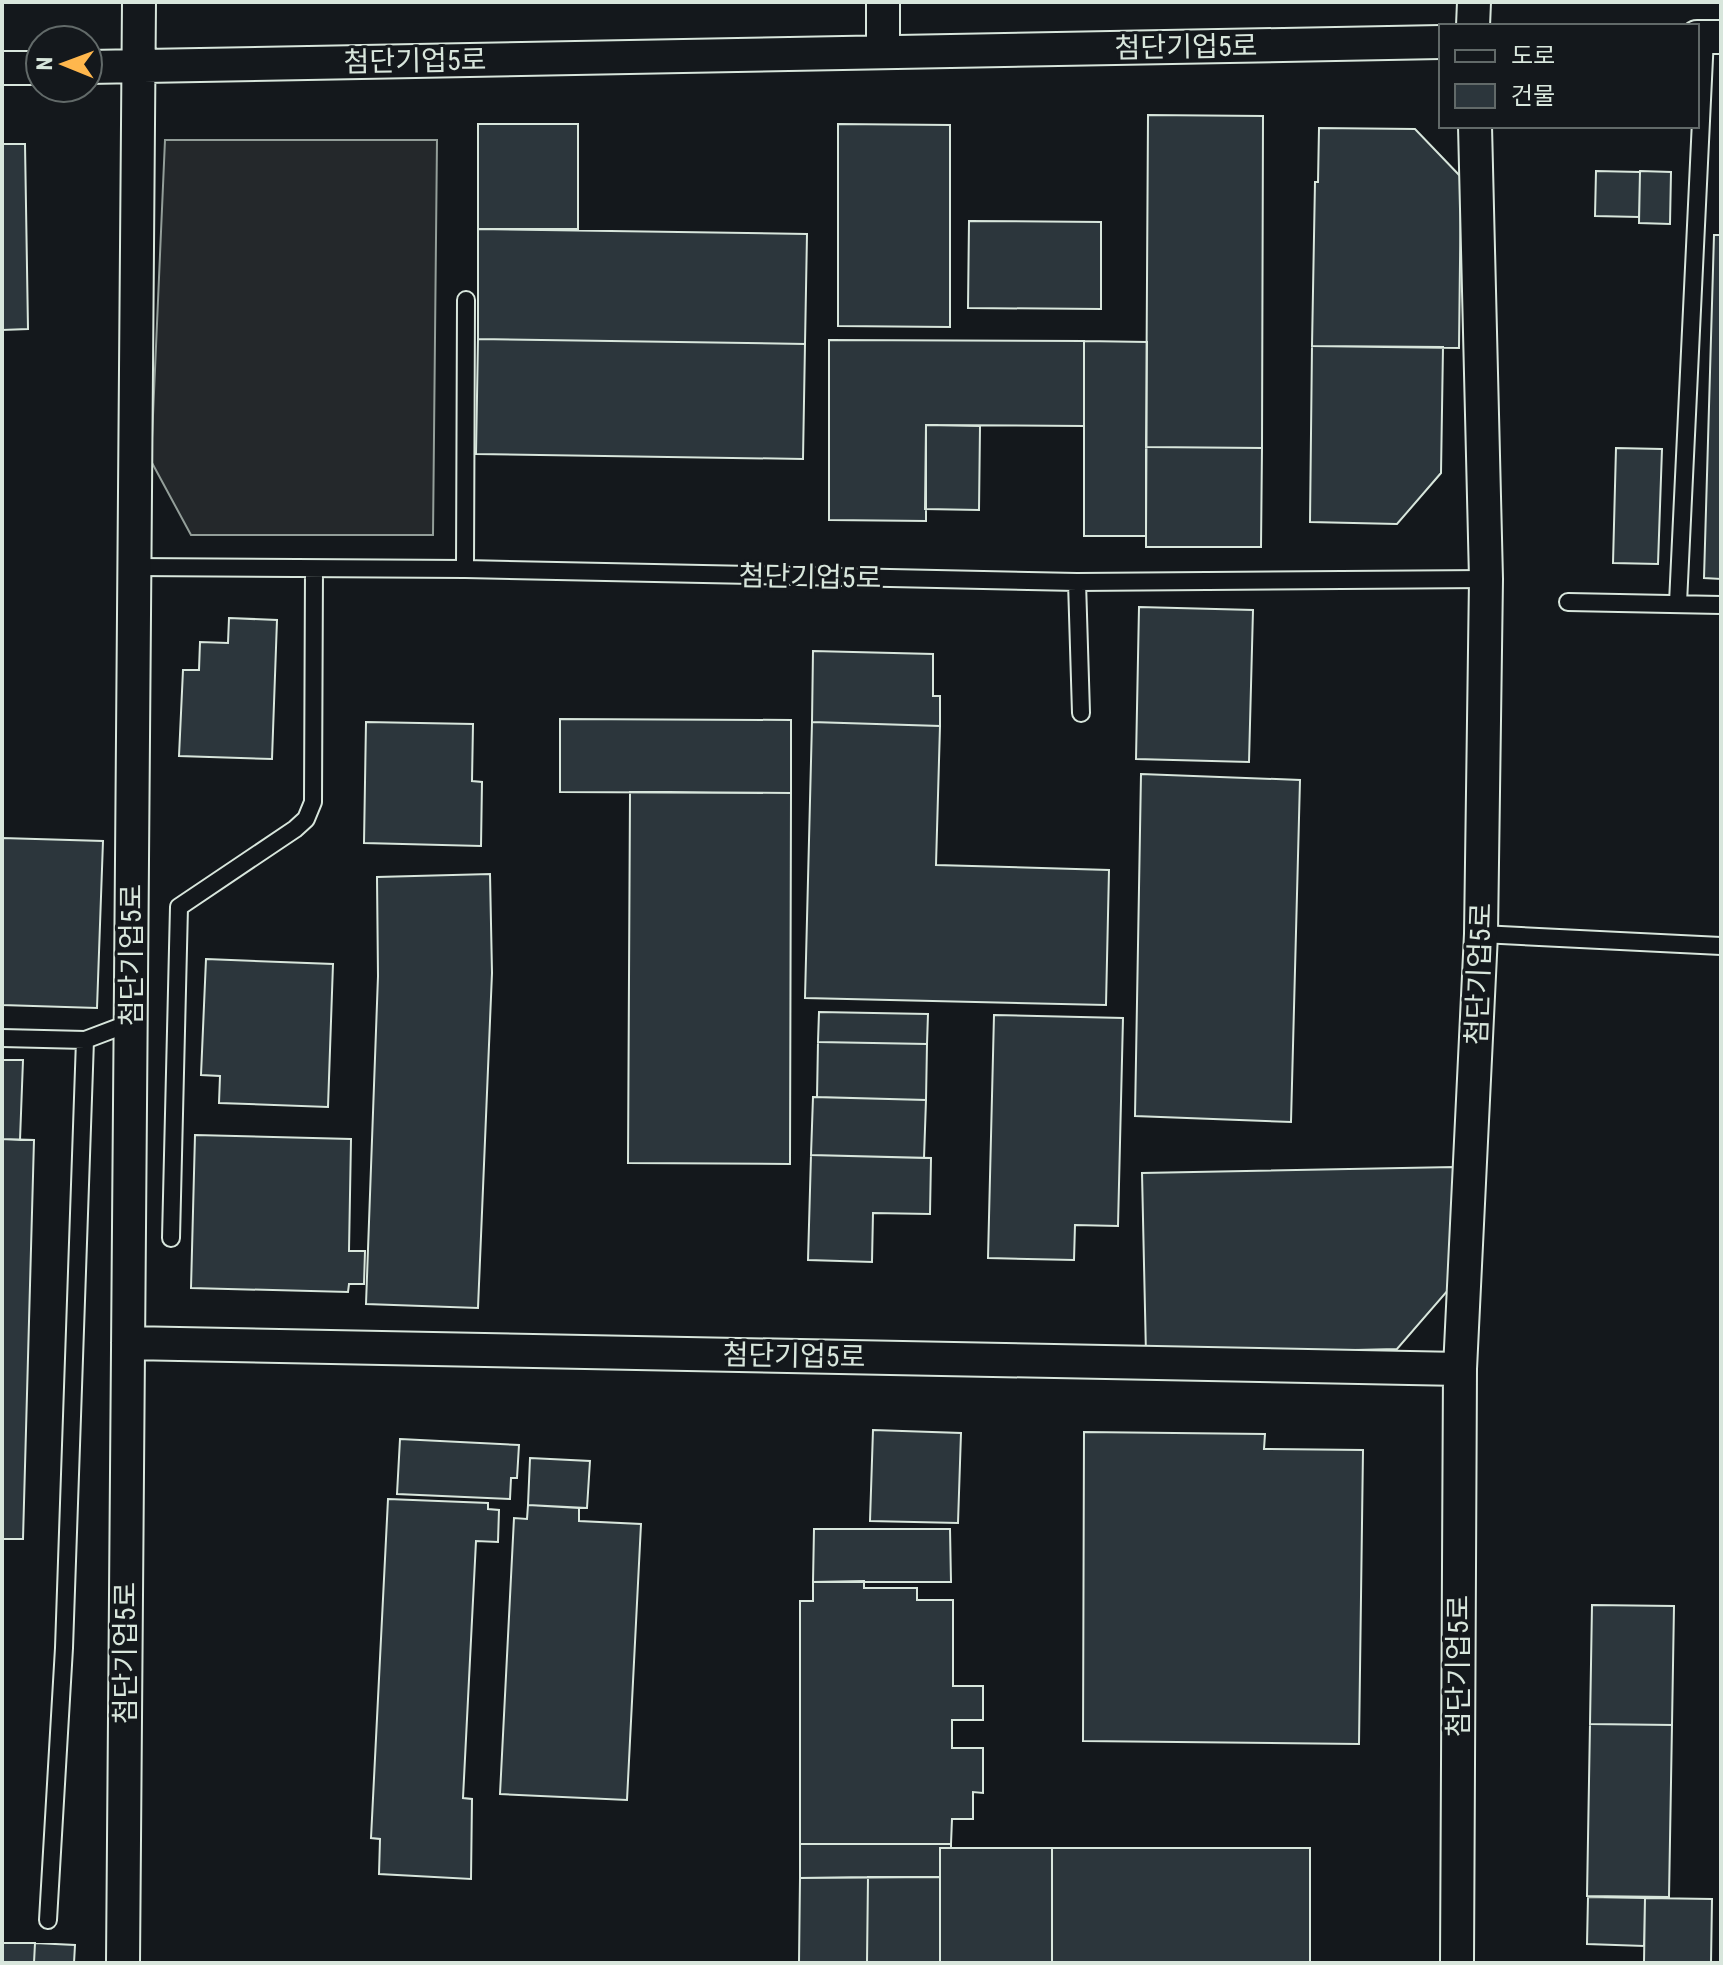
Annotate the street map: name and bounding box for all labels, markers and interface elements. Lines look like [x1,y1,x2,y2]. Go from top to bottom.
north arrow [24,24,104,104]
legend [1439,24,1699,128]
street label: 첨단기업5로 [1114,29,1258,65]
text: 도로 [1511,42,1555,70]
street label: 첨단기업5로 [343,43,487,79]
text: N [32,57,57,71]
text: 건물 [1511,82,1555,110]
street label: 첨단기업5로 [738,559,882,595]
street label: 첨단기업5로 [115,884,148,1026]
street label: 첨단기업5로 [1460,902,1498,1046]
street label: 첨단기업5로 [722,1338,866,1374]
street label: 첨단기업5로 [109,1582,142,1724]
street label: 첨단기업5로 [1442,1595,1475,1737]

